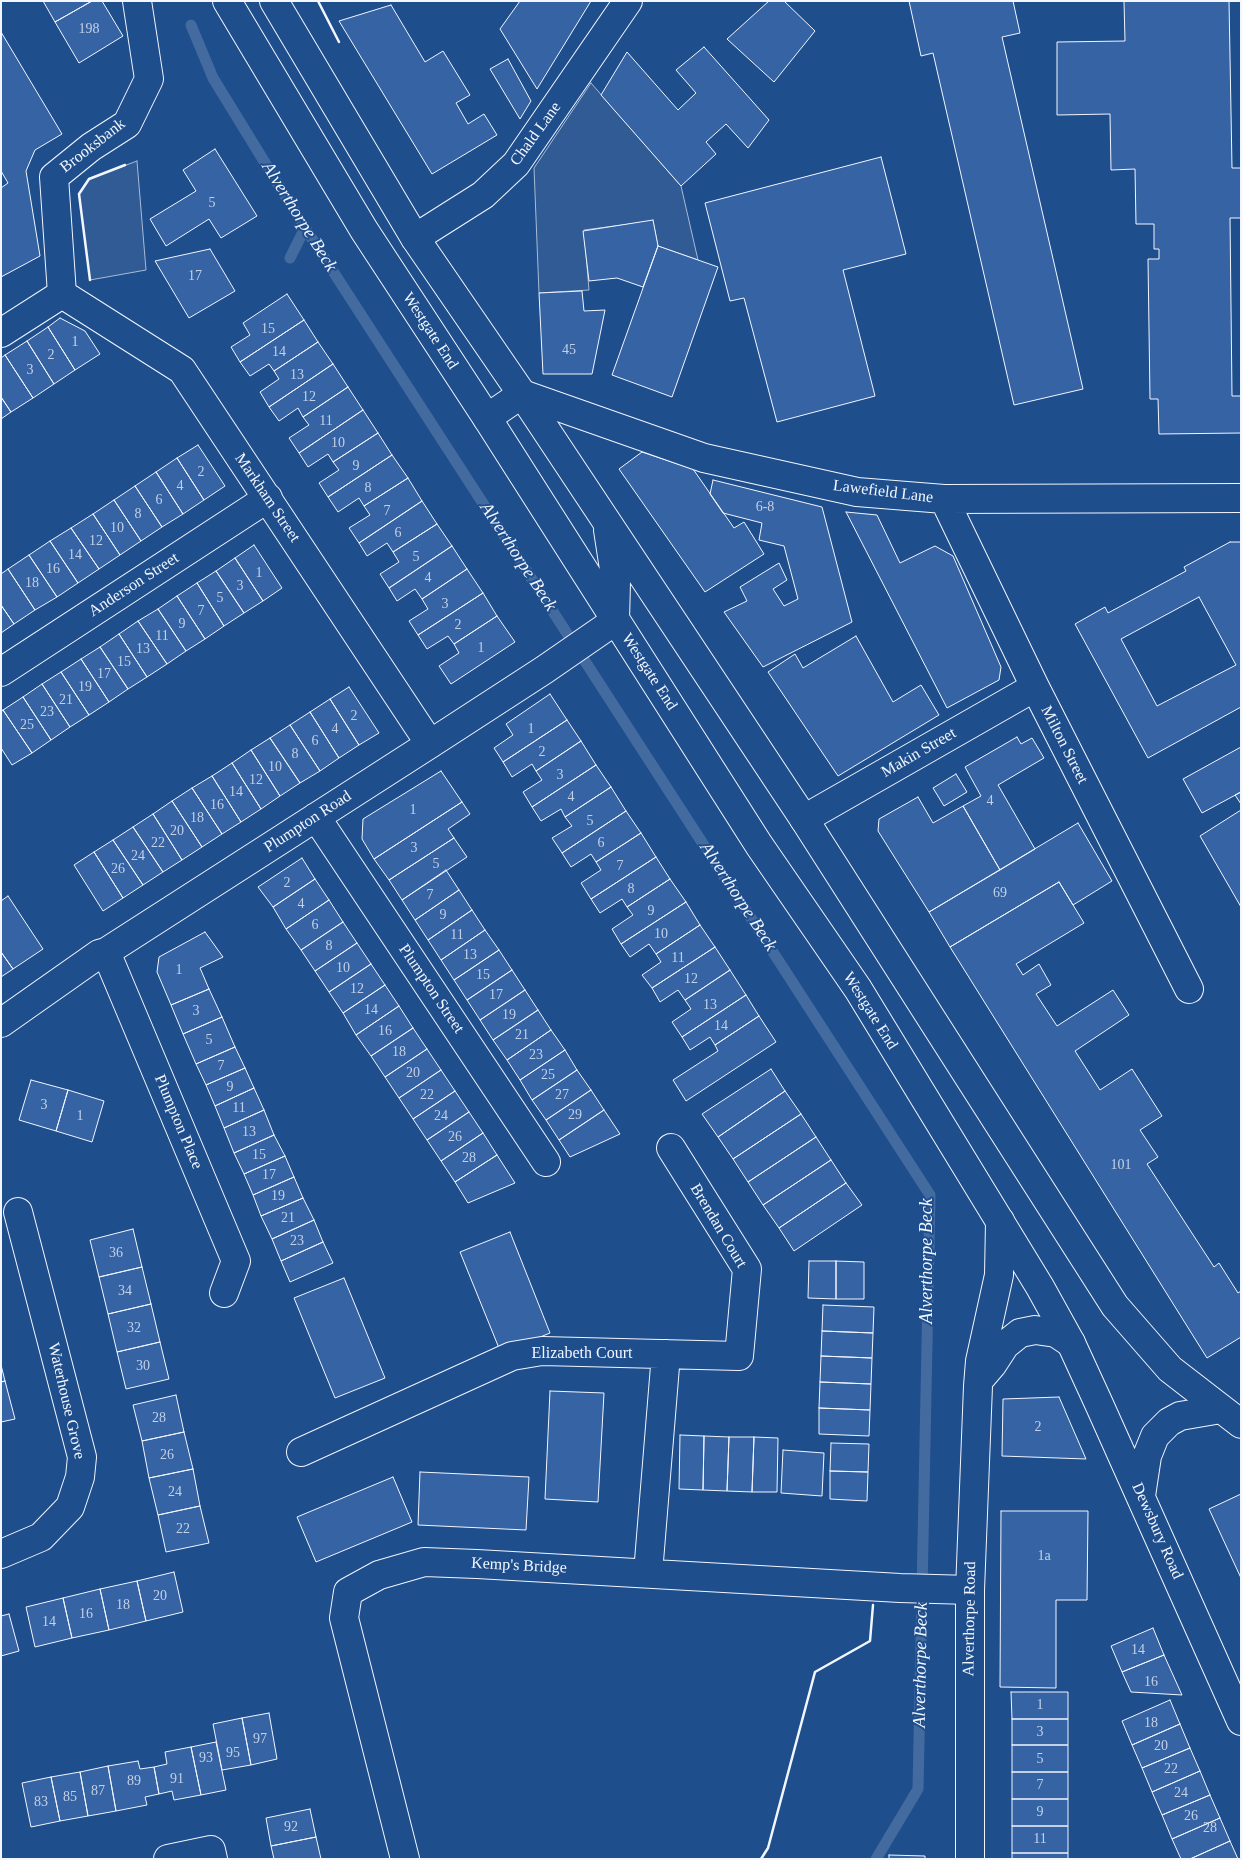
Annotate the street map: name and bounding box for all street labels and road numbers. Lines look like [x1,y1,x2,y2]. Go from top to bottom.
street label: Chald Lane [506,98,566,170]
street label: Brooksbank [57,115,129,177]
street label: Westgate End [398,289,462,373]
street label: Markham Street [230,450,304,546]
street label: Lawefield Lane [832,476,934,508]
street label: Anderson Street [85,549,183,621]
street label: Westgate End [617,630,681,714]
street label: Milton Street [1036,703,1092,787]
street label: Makin Street [878,724,960,782]
street label: Plumpton Road [261,787,355,857]
street label: Plumpton Street [394,941,468,1037]
street label: Westgate End [839,969,901,1053]
street label: Plumpton Place [149,1072,207,1172]
street label: Brendan Court [685,1180,751,1272]
street label: Waterhouse Grove [43,1341,89,1461]
street label: Elizabeth Court [532,1344,632,1364]
street label: Dewsbury Road [1127,1480,1187,1582]
street label: Kemp's Bridge [471,1554,567,1578]
street label: Alverthorpe Road [959,1561,981,1677]

